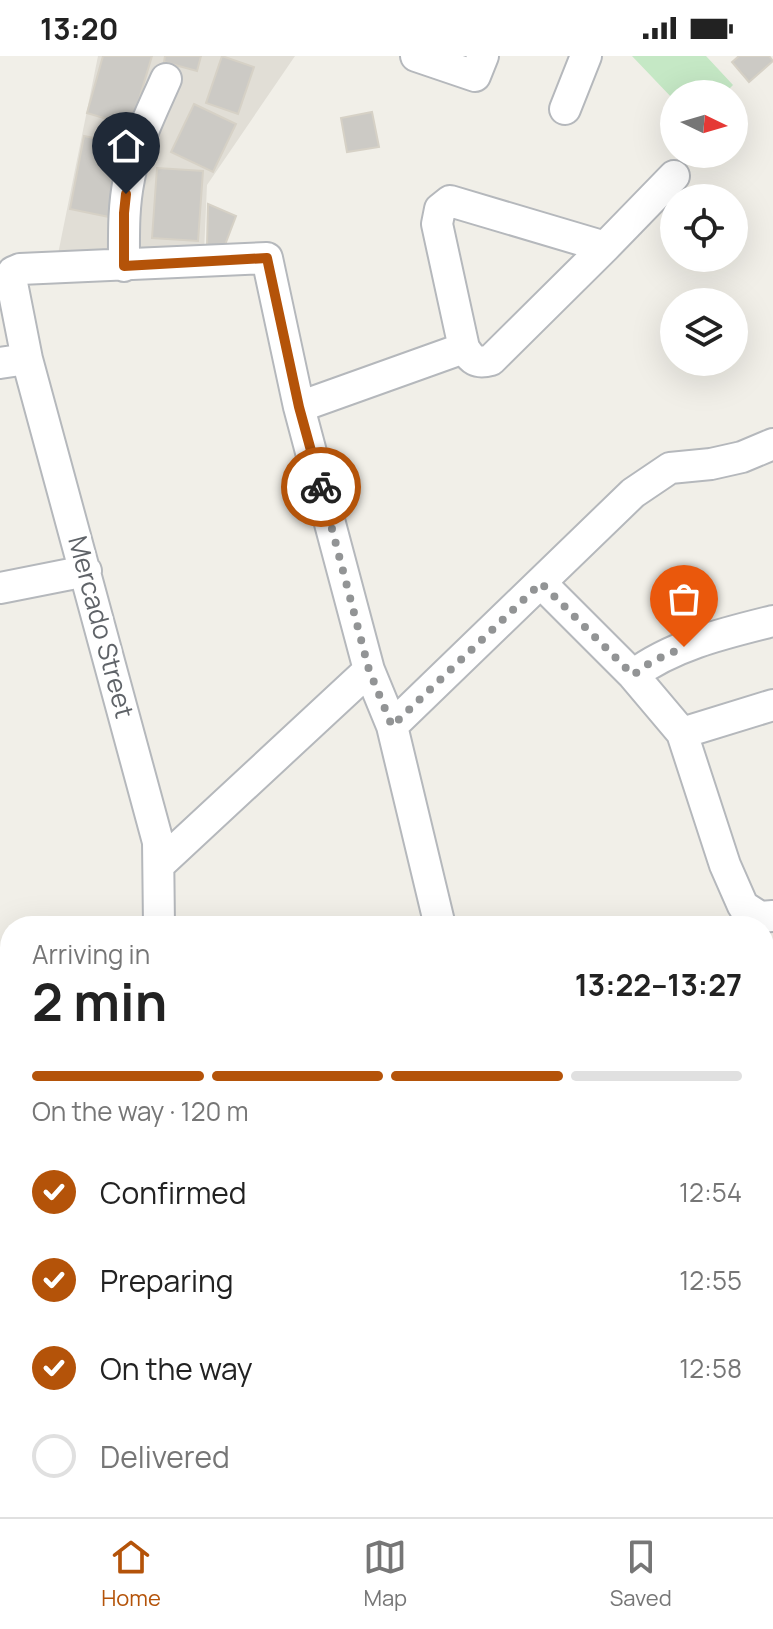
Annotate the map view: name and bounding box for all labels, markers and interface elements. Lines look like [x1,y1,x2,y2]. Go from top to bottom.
text: 13:20 [40,8,118,49]
north arrow [660,80,748,168]
map controls [660,80,748,376]
pin [92,112,160,194]
icon: home [104,124,148,168]
button: locate [660,184,748,272]
button: layers [660,288,748,376]
courier [281,447,361,527]
icon: bike [299,465,343,509]
street label: Mercado Street [60,532,144,722]
pin [650,565,718,647]
icon: bag [662,577,706,621]
text: Arriving in [32,936,150,972]
text: 13:22–13:27 [575,964,742,1005]
text: 2 min [32,966,167,1037]
text: On the way · 120 m [32,1093,249,1129]
icon: check [32,1170,76,1214]
text: Confirmed [100,1172,247,1213]
text: 12:54 [679,1174,742,1210]
icon: check [32,1258,76,1302]
text: Preparing [100,1260,234,1301]
text: 12:55 [679,1262,742,1298]
icon: check [32,1346,76,1390]
text: On the way [100,1348,253,1389]
text: 12:58 [679,1350,742,1386]
text: Delivered [100,1436,230,1477]
tab: Home [101,1535,161,1613]
tab: Map [363,1535,407,1613]
tab: Saved [610,1535,672,1613]

